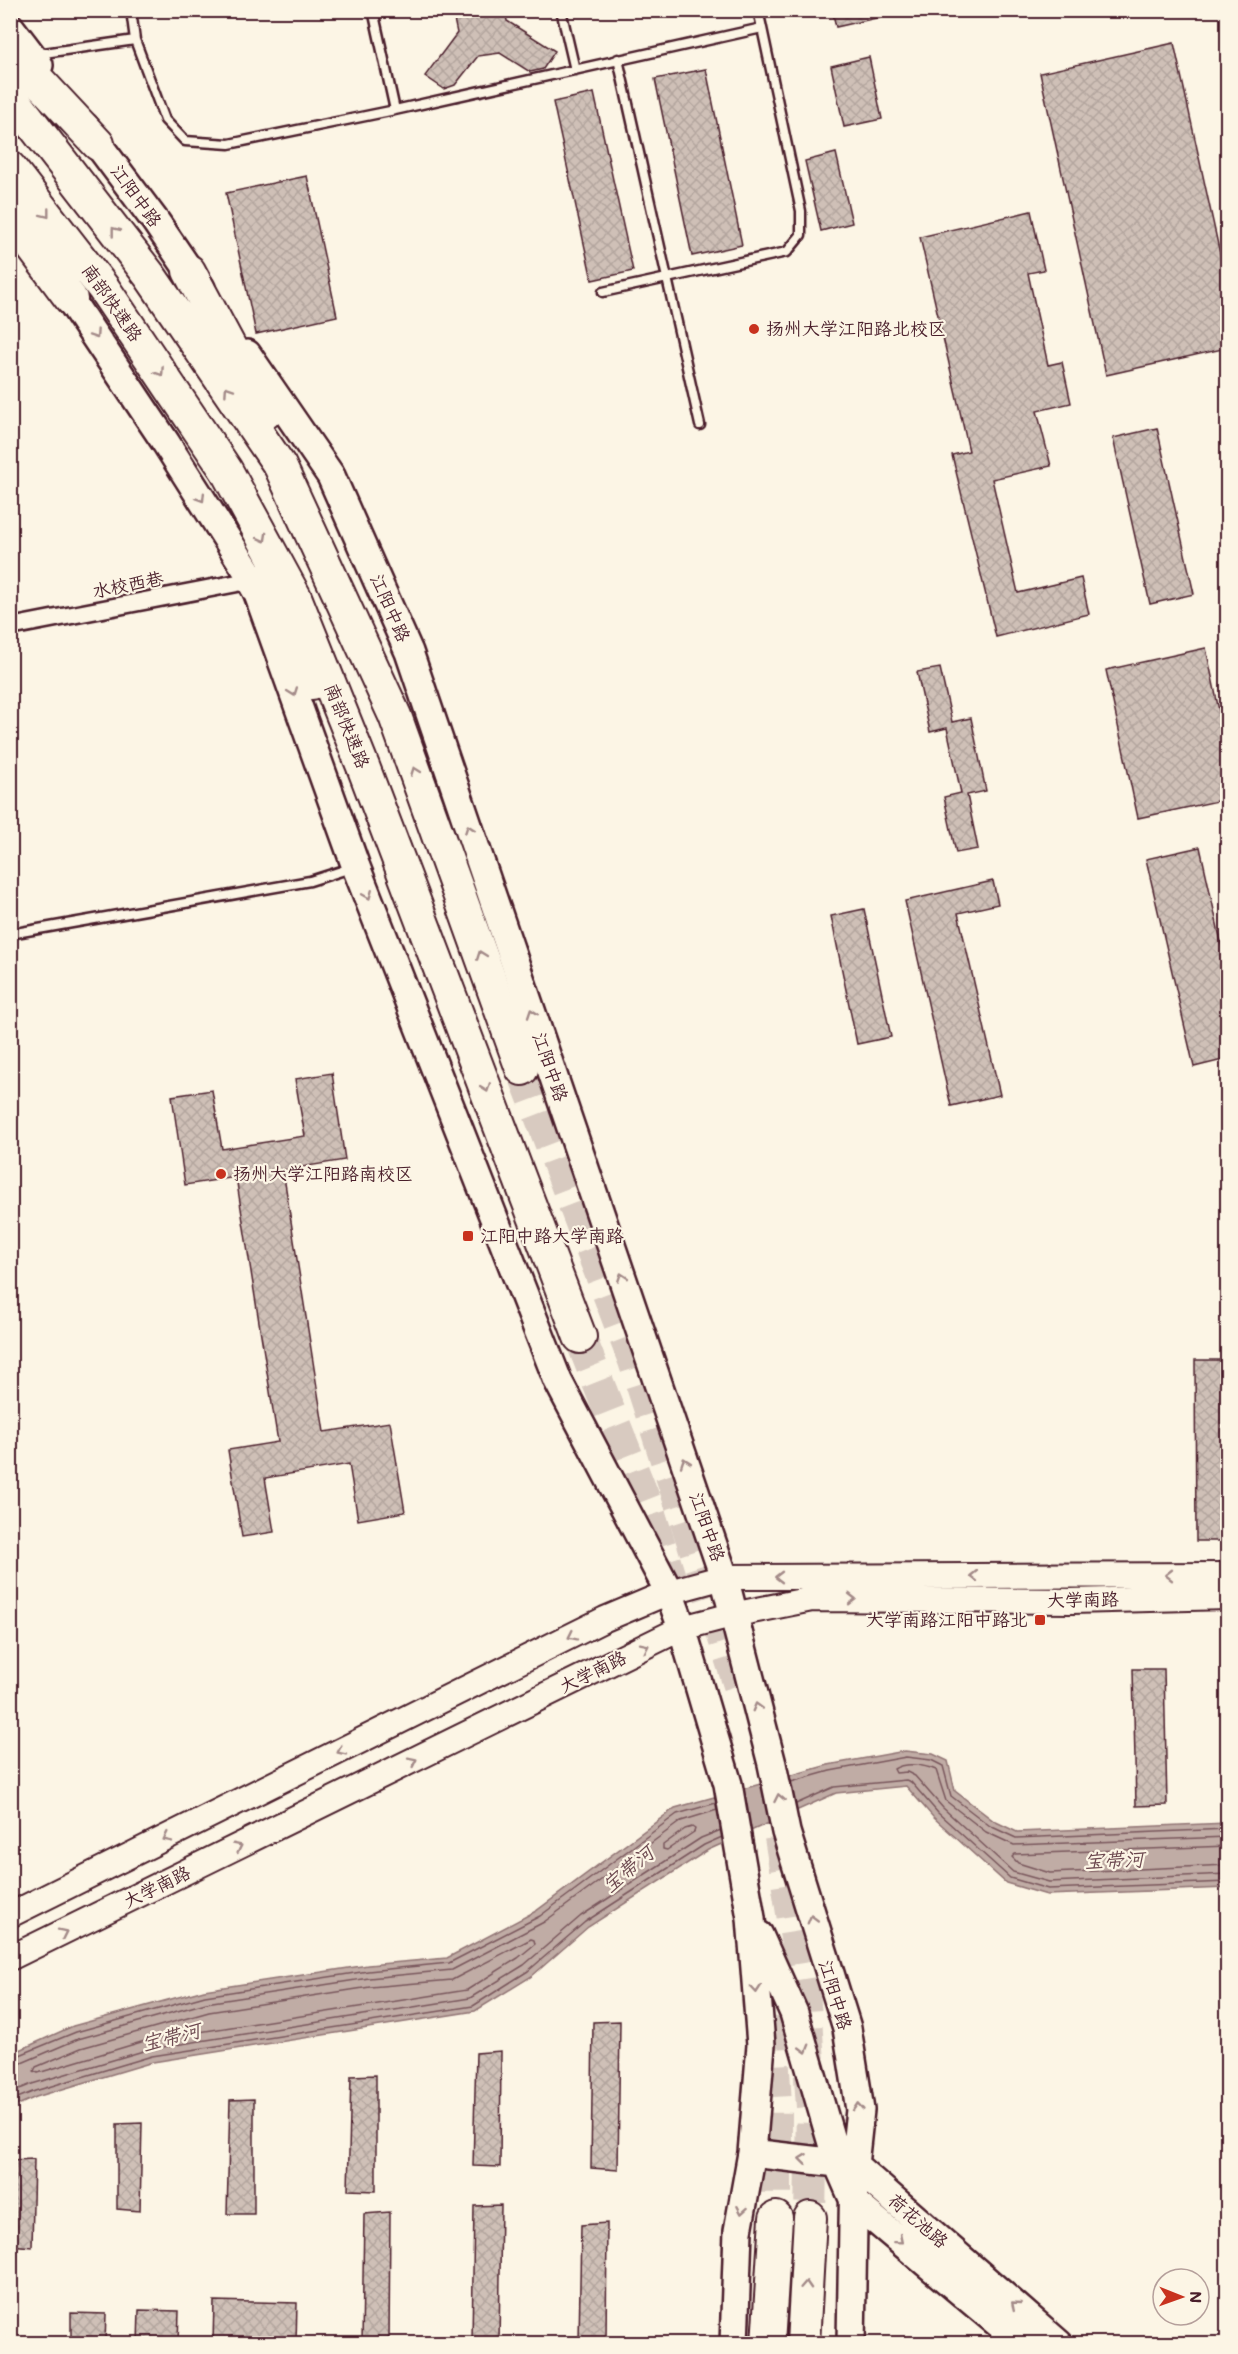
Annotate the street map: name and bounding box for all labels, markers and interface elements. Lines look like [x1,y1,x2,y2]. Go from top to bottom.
street label: 江阳中路 [106,159,168,232]
one-way arrow [39,208,50,219]
one-way arrow [112,226,123,237]
street label: 南部快速路 [77,259,148,346]
place label: 扬州大学江阳路北校区 [766,316,946,340]
marker: 扬州大学江阳路北校区 [747,322,761,336]
one-way arrow [88,328,99,339]
one-way arrow [153,366,164,377]
one-way arrow [224,386,235,397]
one-way arrow [194,492,206,502]
one-way arrow [256,532,267,542]
street label: 水校西巷 [90,565,165,603]
street label: 江阳中路 [365,570,417,645]
street label: 南部快速路 [320,679,376,772]
one-way arrow [286,686,299,697]
one-way arrow [410,766,422,777]
one-way arrow [464,824,477,835]
one-way arrow [360,889,373,900]
one-way arrow [476,950,489,961]
one-way arrow [527,1008,540,1019]
street label: 江阳中路 [528,1029,574,1105]
one-way arrow [479,1082,491,1093]
place label: 扬州大学江阳路南校区 [233,1161,413,1185]
marker: 扬州大学江阳路南校区 [214,1167,228,1181]
place label: 江阳中路大学南路 [480,1223,624,1247]
marker: 江阳中路大学南路 [461,1229,475,1243]
one-way arrow [617,1273,629,1283]
one-way arrow [680,1457,692,1468]
street label: 江阳中路 [685,1489,731,1565]
one-way arrow [1165,1569,1174,1581]
one-way arrow [970,1570,979,1582]
one-way arrow [775,1571,784,1583]
street label: 大学南路 [1047,1586,1119,1612]
one-way arrow [848,1593,857,1605]
place label: 大学南路江阳中路北 [866,1607,1028,1631]
marker: 大学南路江阳中路北 [1033,1613,1047,1627]
one-way arrow [567,1628,578,1640]
one-way arrow [638,1642,649,1654]
street label: 大学南路 [555,1645,630,1698]
one-way arrow [752,1702,765,1712]
one-way arrow [336,1743,347,1755]
one-way arrow [407,1757,418,1768]
one-way arrow [773,1793,786,1803]
one-way arrow [162,1830,173,1842]
water label: 宝带河 [596,1837,661,1897]
one-way arrow [232,1843,243,1854]
water label: 宝带河 [1084,1845,1147,1873]
street label: 大学南路 [119,1860,194,1913]
one-way arrow [807,1914,819,1925]
one-way arrow [57,1928,68,1940]
street label: 江阳中路 [814,1957,858,2033]
one-way arrow [750,1985,763,1994]
water label: 宝带河 [139,2015,206,2056]
one-way arrow [798,2043,810,2054]
one-way arrow [852,2103,865,2112]
one-way arrow [799,2153,808,2166]
street label: 荷花池路 [884,2188,954,2253]
one-way arrow [736,2205,749,2215]
one-way arrow [892,2233,903,2244]
north arrow [1151,2267,1211,2327]
one-way arrow [799,2281,812,2290]
text: N [1186,2291,1207,2304]
one-way arrow [1011,2301,1022,2312]

